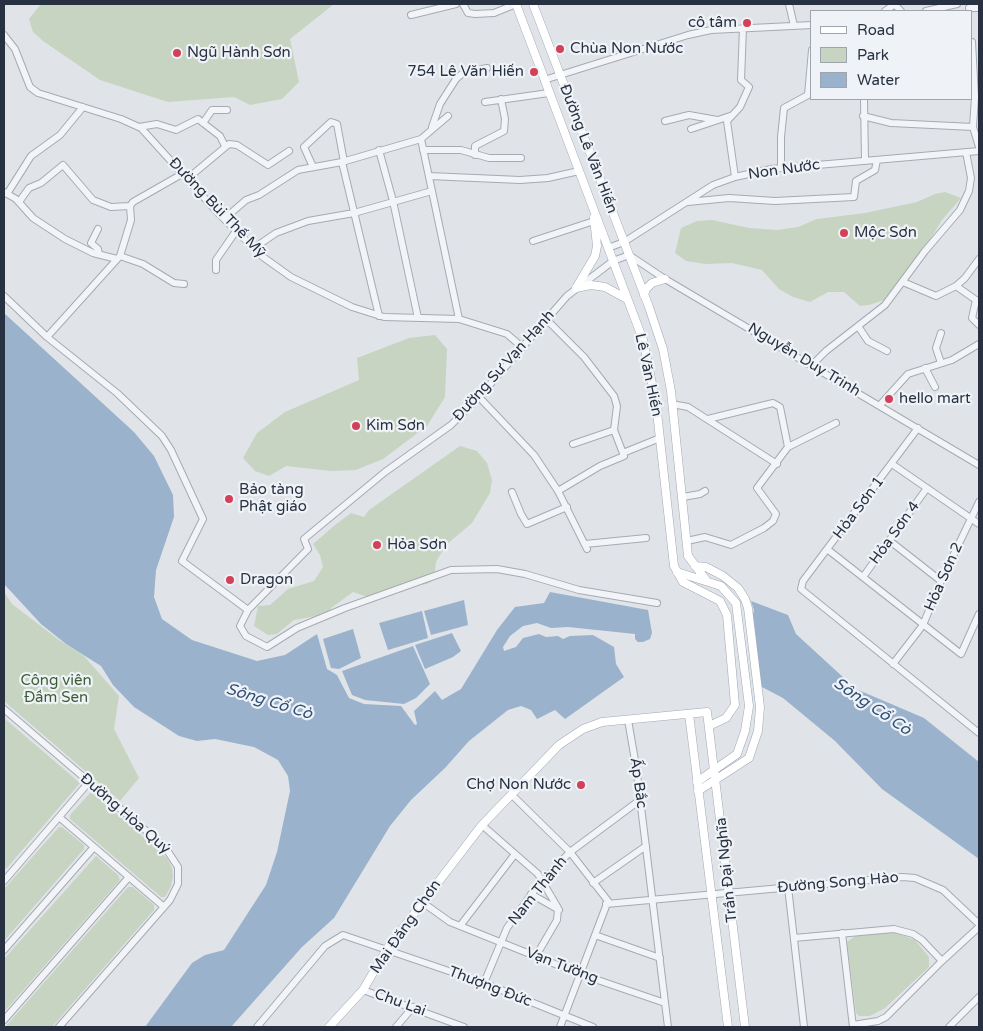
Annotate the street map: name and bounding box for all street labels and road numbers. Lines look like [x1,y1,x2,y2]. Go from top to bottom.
street label: Đường Lê Văn Hiến [555,82,621,216]
street label: Đường Bùi Thế Mỹ [165,154,269,262]
street label: Non Nước [747,156,821,184]
street label: Đường Sư Vạn Hạnh [449,307,559,425]
street label: Nguyễn Duy Trinh [744,319,864,401]
street label: Lê Văn Hiến [630,332,666,418]
street label: Hỏa Sơn 1 [830,473,888,543]
street label: Hỏa Sơn 4 [866,498,924,568]
street label: Hỏa Sơn 2 [921,540,967,614]
street label: Ấp Bắc [626,756,650,810]
street label: Đường Hòa Quý [76,770,174,858]
street label: Trần Đại Nghĩa [713,817,741,923]
street label: Nam Thành [505,853,571,929]
street label: Đường Song Hào [777,869,899,897]
street label: Mai Đăng Chơn [367,877,445,977]
street label: Vạn Tường [523,944,601,988]
street label: Thượng Đức [446,963,534,1011]
street label: Chu Lai [372,985,428,1021]

